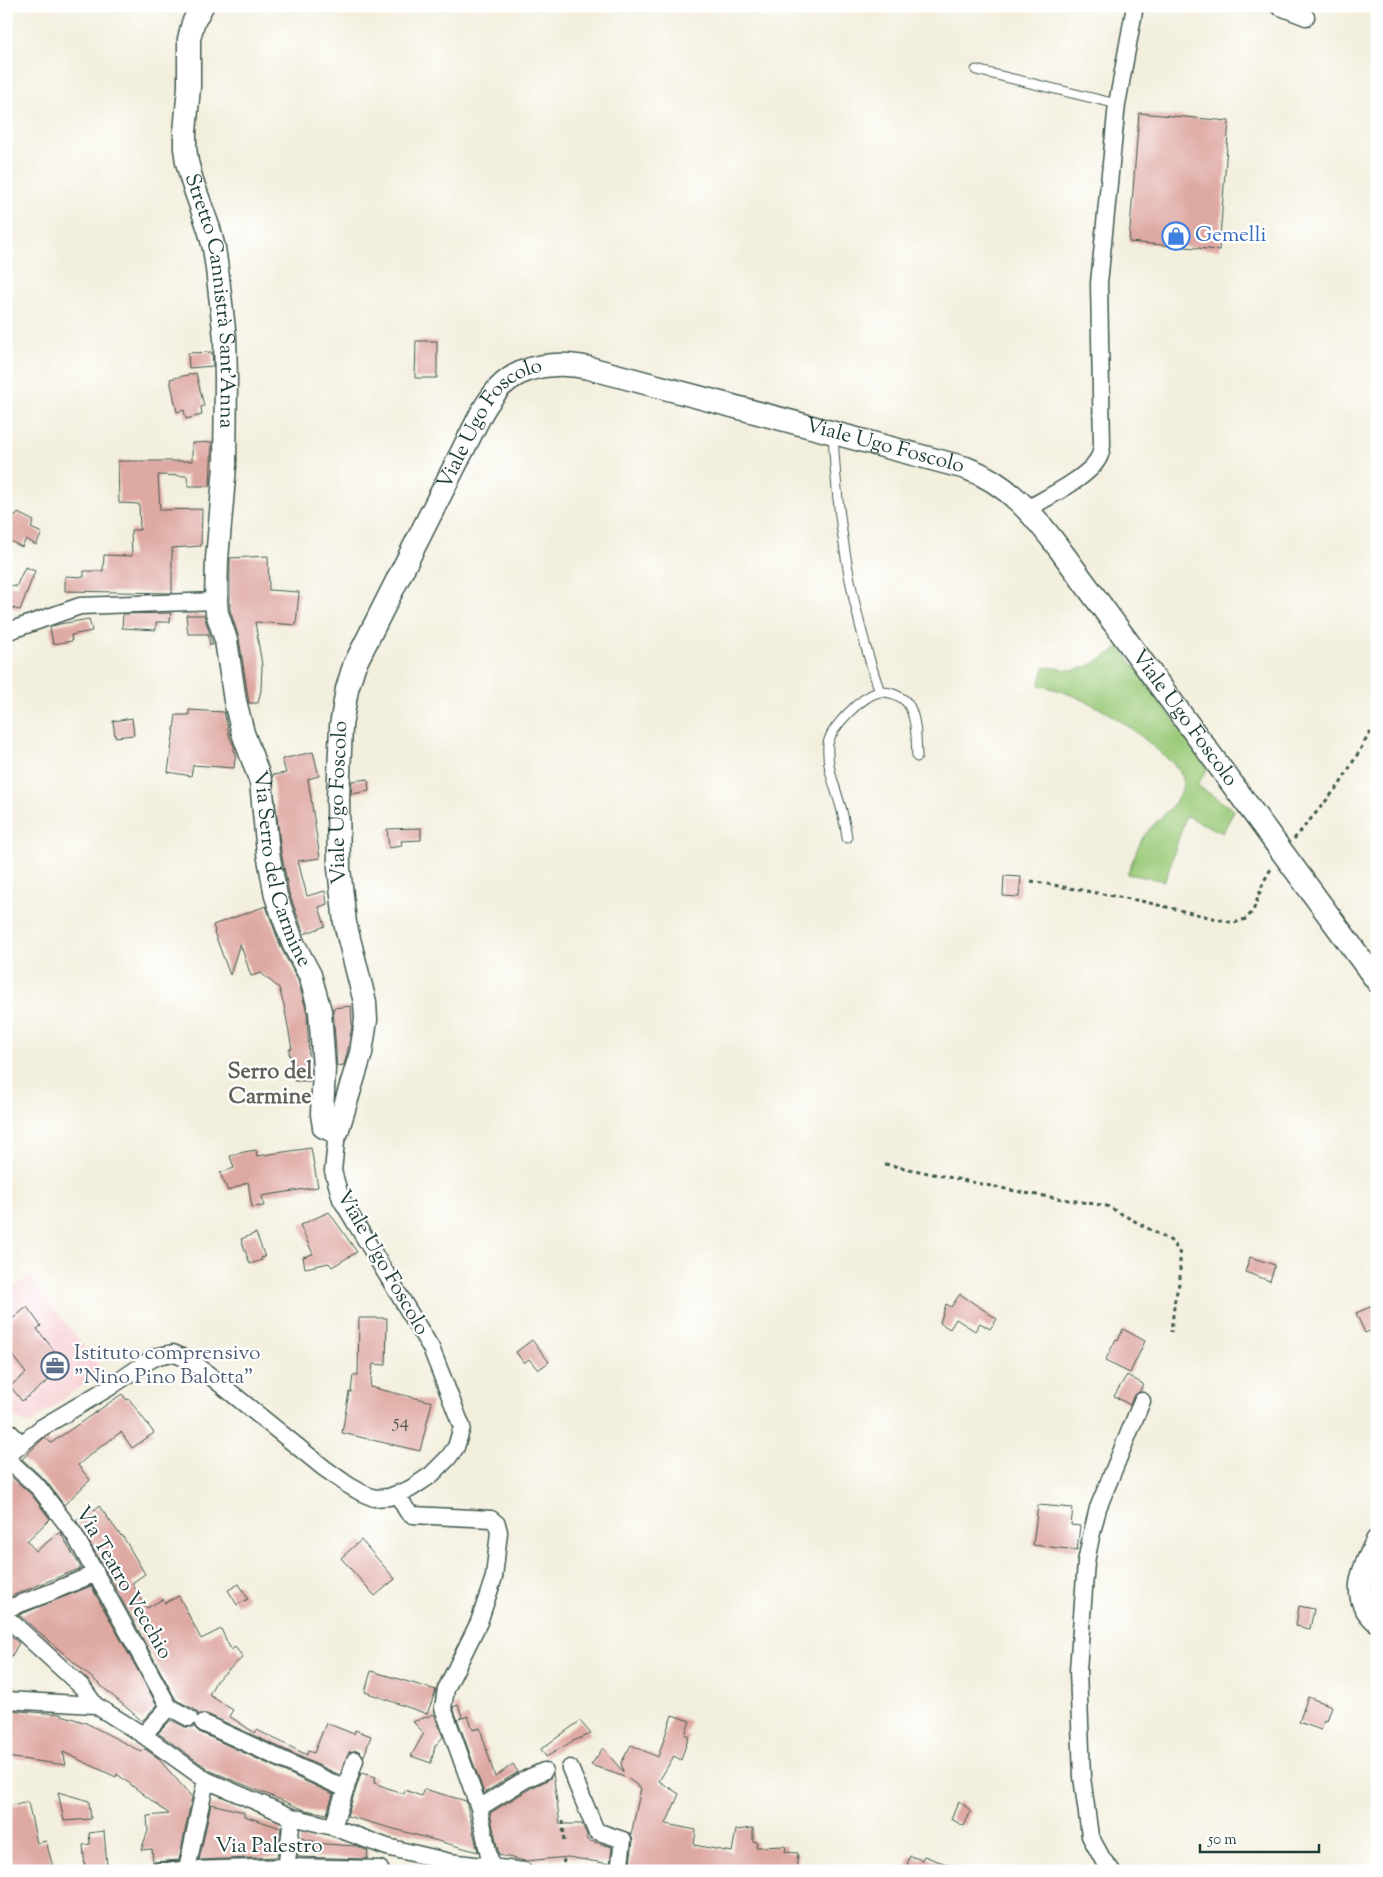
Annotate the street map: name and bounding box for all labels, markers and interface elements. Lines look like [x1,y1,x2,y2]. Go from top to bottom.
street label: Stretto Cannistrà Sant'Anna [176,170,241,429]
shop icon: Gemelli [1161,221,1191,251]
place label: Gemelli [1195,221,1267,251]
street label: Viale Ugo Foscolo [430,352,545,495]
street label: Viale Ugo Foscolo [802,411,967,482]
street label: Viale Ugo Foscolo [1124,644,1244,793]
street label: Viale Ugo Foscolo [323,720,356,886]
street label: Via Serro del Carmine [243,767,318,973]
district label: Serro del Carmine [227,1057,313,1114]
street label: Viale Ugo Foscolo [328,1185,436,1341]
place label: Istituto comprensivo "Nino Pino Balotta" [74,1339,260,1393]
office icon: Istituto comprensivo "Nino Pino Balotta" [40,1351,70,1381]
house number: 54 [392,1409,409,1436]
street label: Via Teatro Vecchio [67,1501,179,1665]
scale bar [1200,1822,1319,1854]
text: 50 m [1207,1830,1237,1851]
street label: Via Palestro [215,1832,323,1862]

